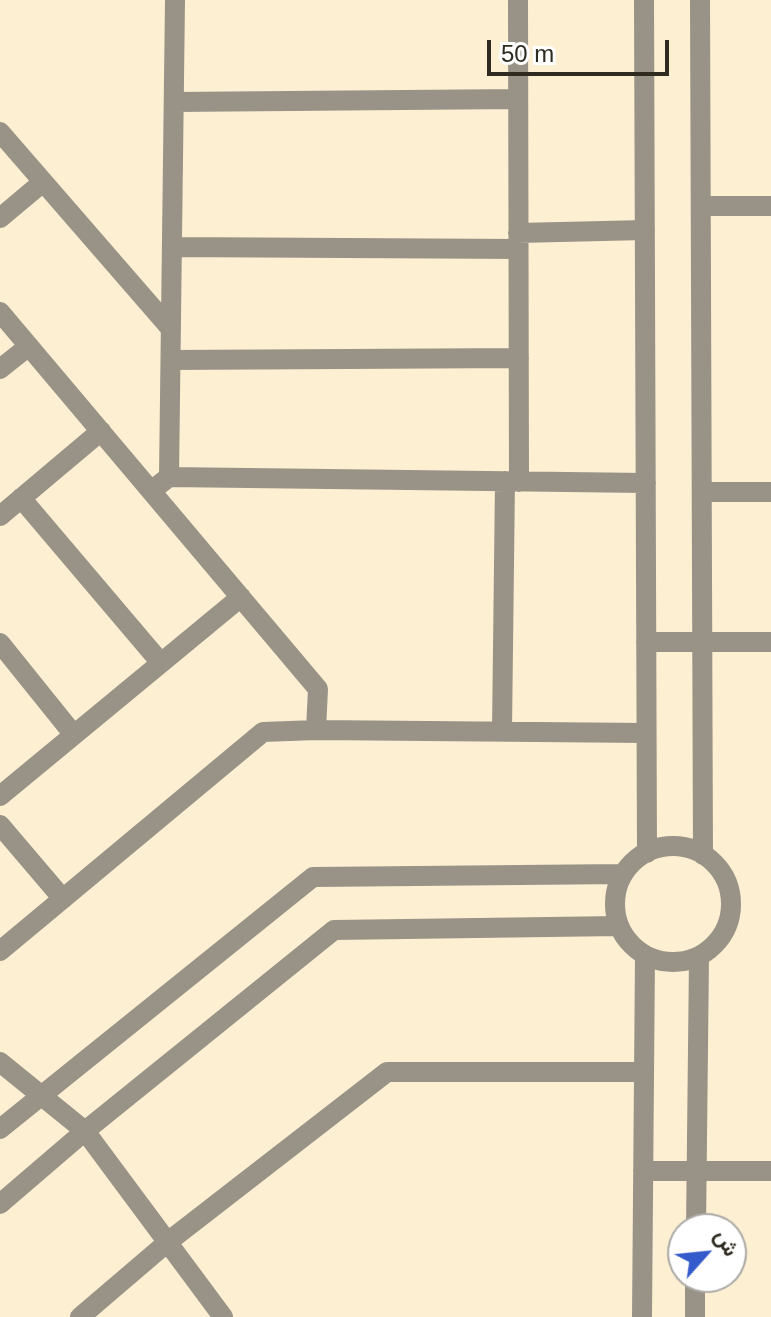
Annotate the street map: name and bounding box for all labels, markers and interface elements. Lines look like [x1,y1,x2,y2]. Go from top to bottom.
scale bar [491,24,673,74]
text: 50 m [501,40,554,67]
north arrow [667,1213,747,1293]
text: ش [710,1225,744,1260]

